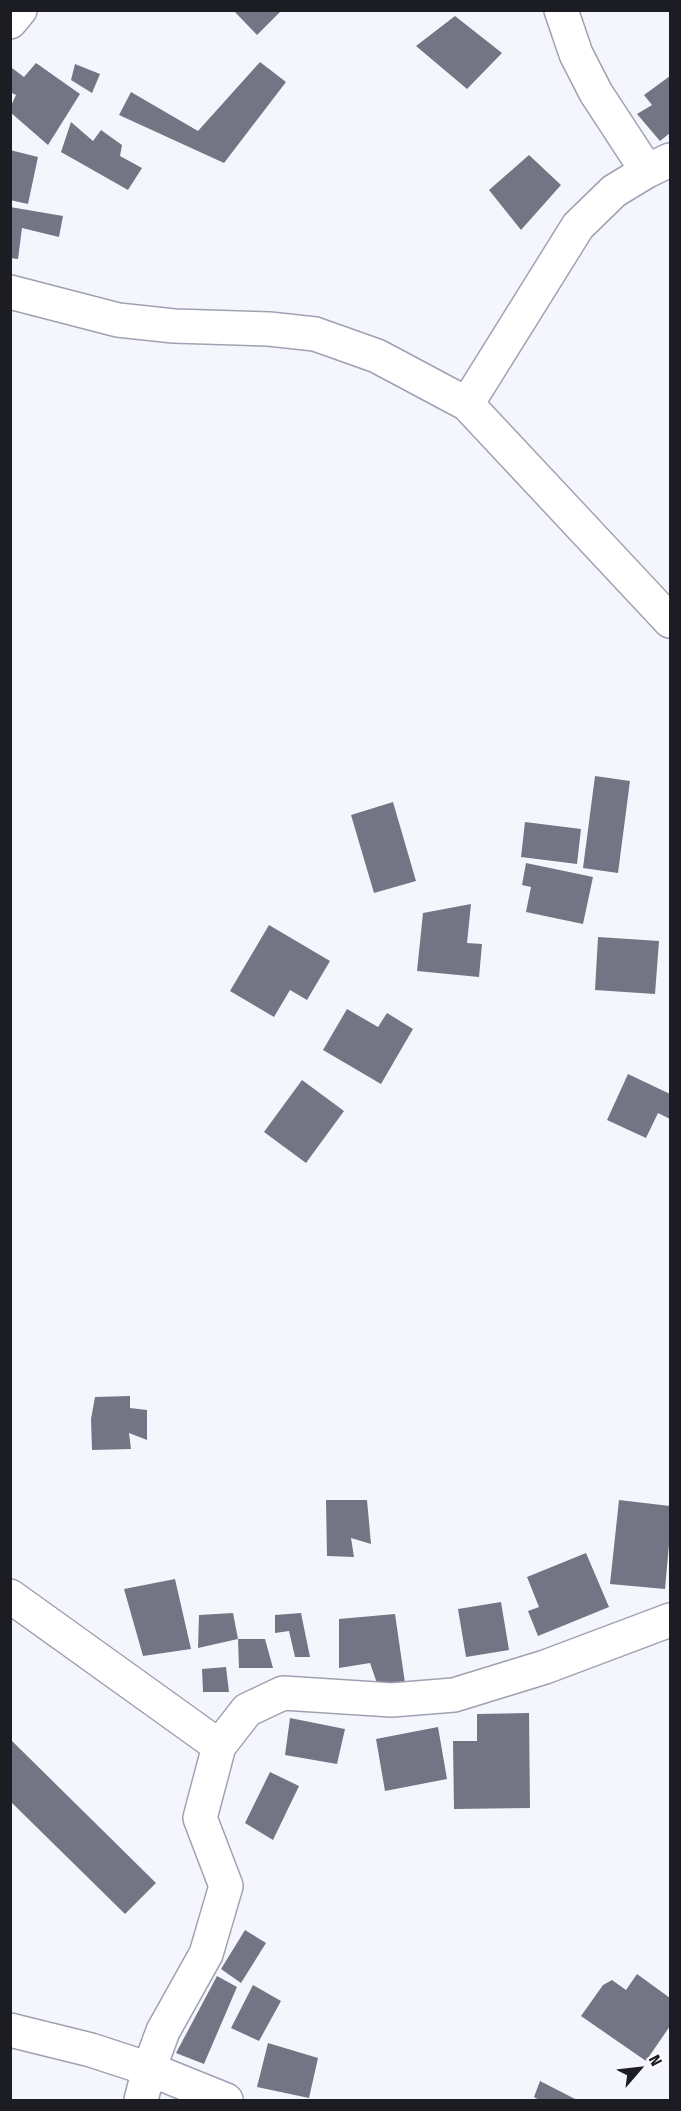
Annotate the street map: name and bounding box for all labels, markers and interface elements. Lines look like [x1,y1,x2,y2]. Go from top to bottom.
north arrow [609,2039,669,2099]
text: N [645,2052,666,2069]

